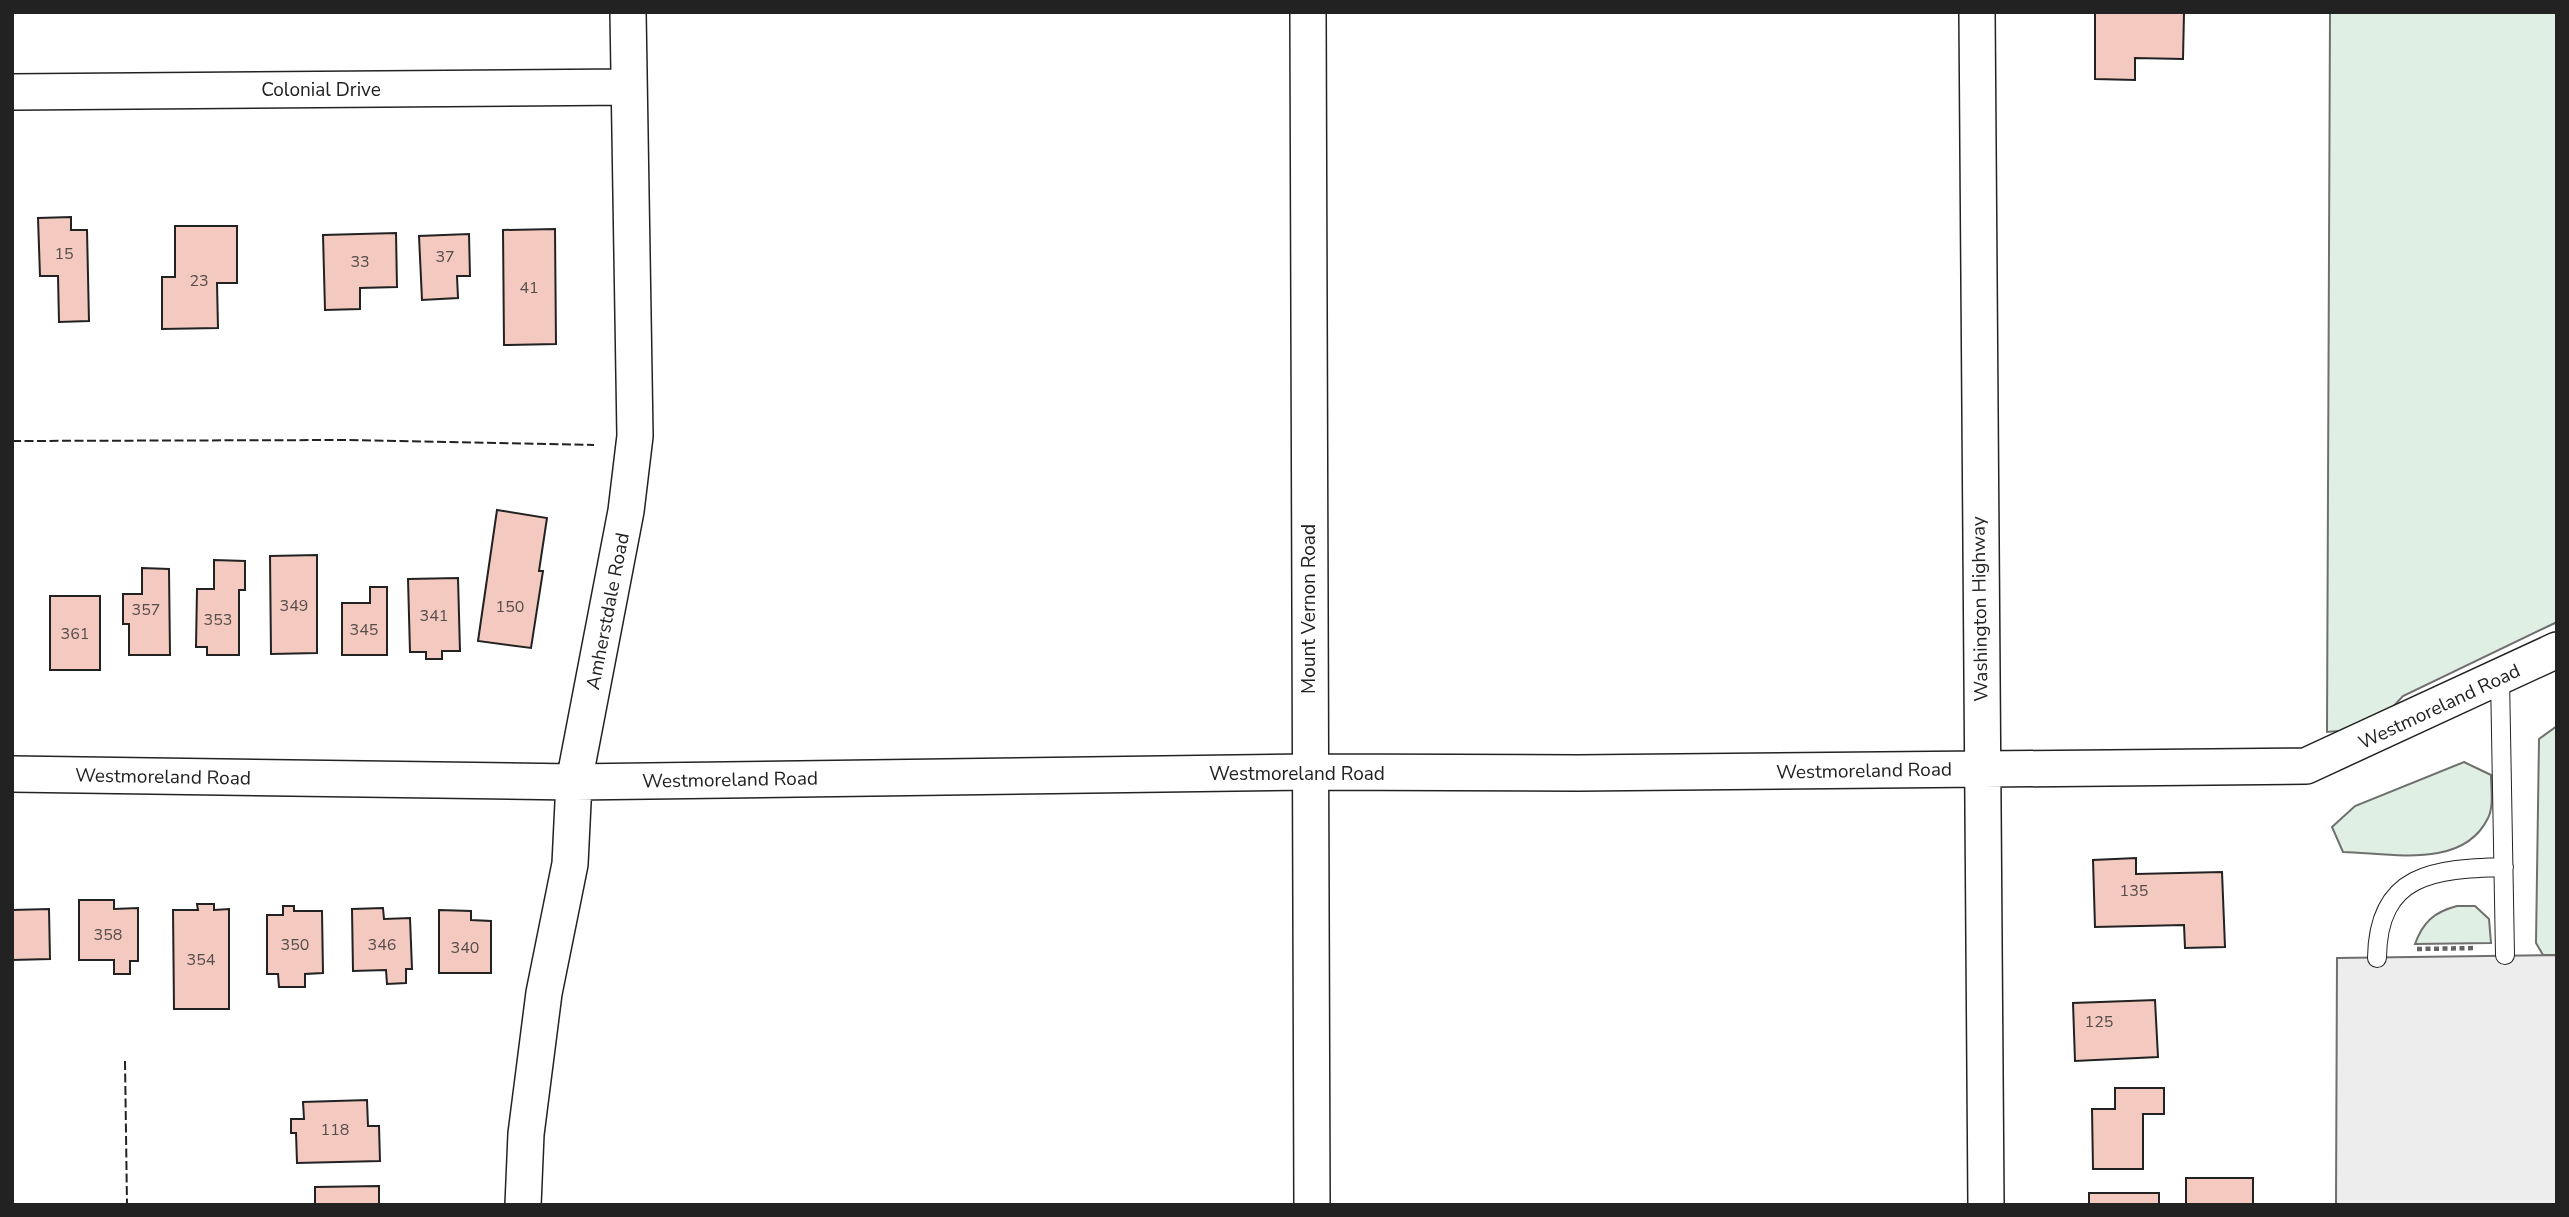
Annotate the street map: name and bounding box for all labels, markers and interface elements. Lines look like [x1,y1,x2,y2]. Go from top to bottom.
street label: Colonial Drive [261,77,381,103]
house number: 15 [54,243,74,265]
house number: 37 [435,246,455,268]
house number: 33 [350,251,370,273]
house number: 23 [189,270,209,292]
house number: 41 [519,277,539,299]
street label: Washington Highway [1965,516,1995,702]
street label: Mount Vernon Road [1296,524,1322,694]
street label: Amherstdale Road [580,531,636,692]
house number: 349 [280,595,308,617]
house number: 150 [496,596,524,618]
house number: 357 [132,599,160,621]
house number: 341 [420,605,448,627]
house number: 353 [204,609,232,631]
house number: 345 [350,619,378,641]
house number: 361 [61,623,89,645]
street label: Westmoreland Road [2354,658,2525,756]
street label: Westmoreland Road [1776,756,1952,786]
street label: Westmoreland Road [1209,761,1385,787]
street label: Westmoreland Road [75,762,251,792]
street label: Westmoreland Road [642,765,818,795]
house number: 135 [2120,880,2148,902]
house number: 358 [94,924,122,946]
house number: 350 [281,934,309,956]
house number: 346 [368,934,396,956]
house number: 340 [451,937,479,959]
house number: 354 [187,949,216,971]
house number: 125 [2085,1011,2113,1033]
house number: 118 [321,1119,349,1141]

